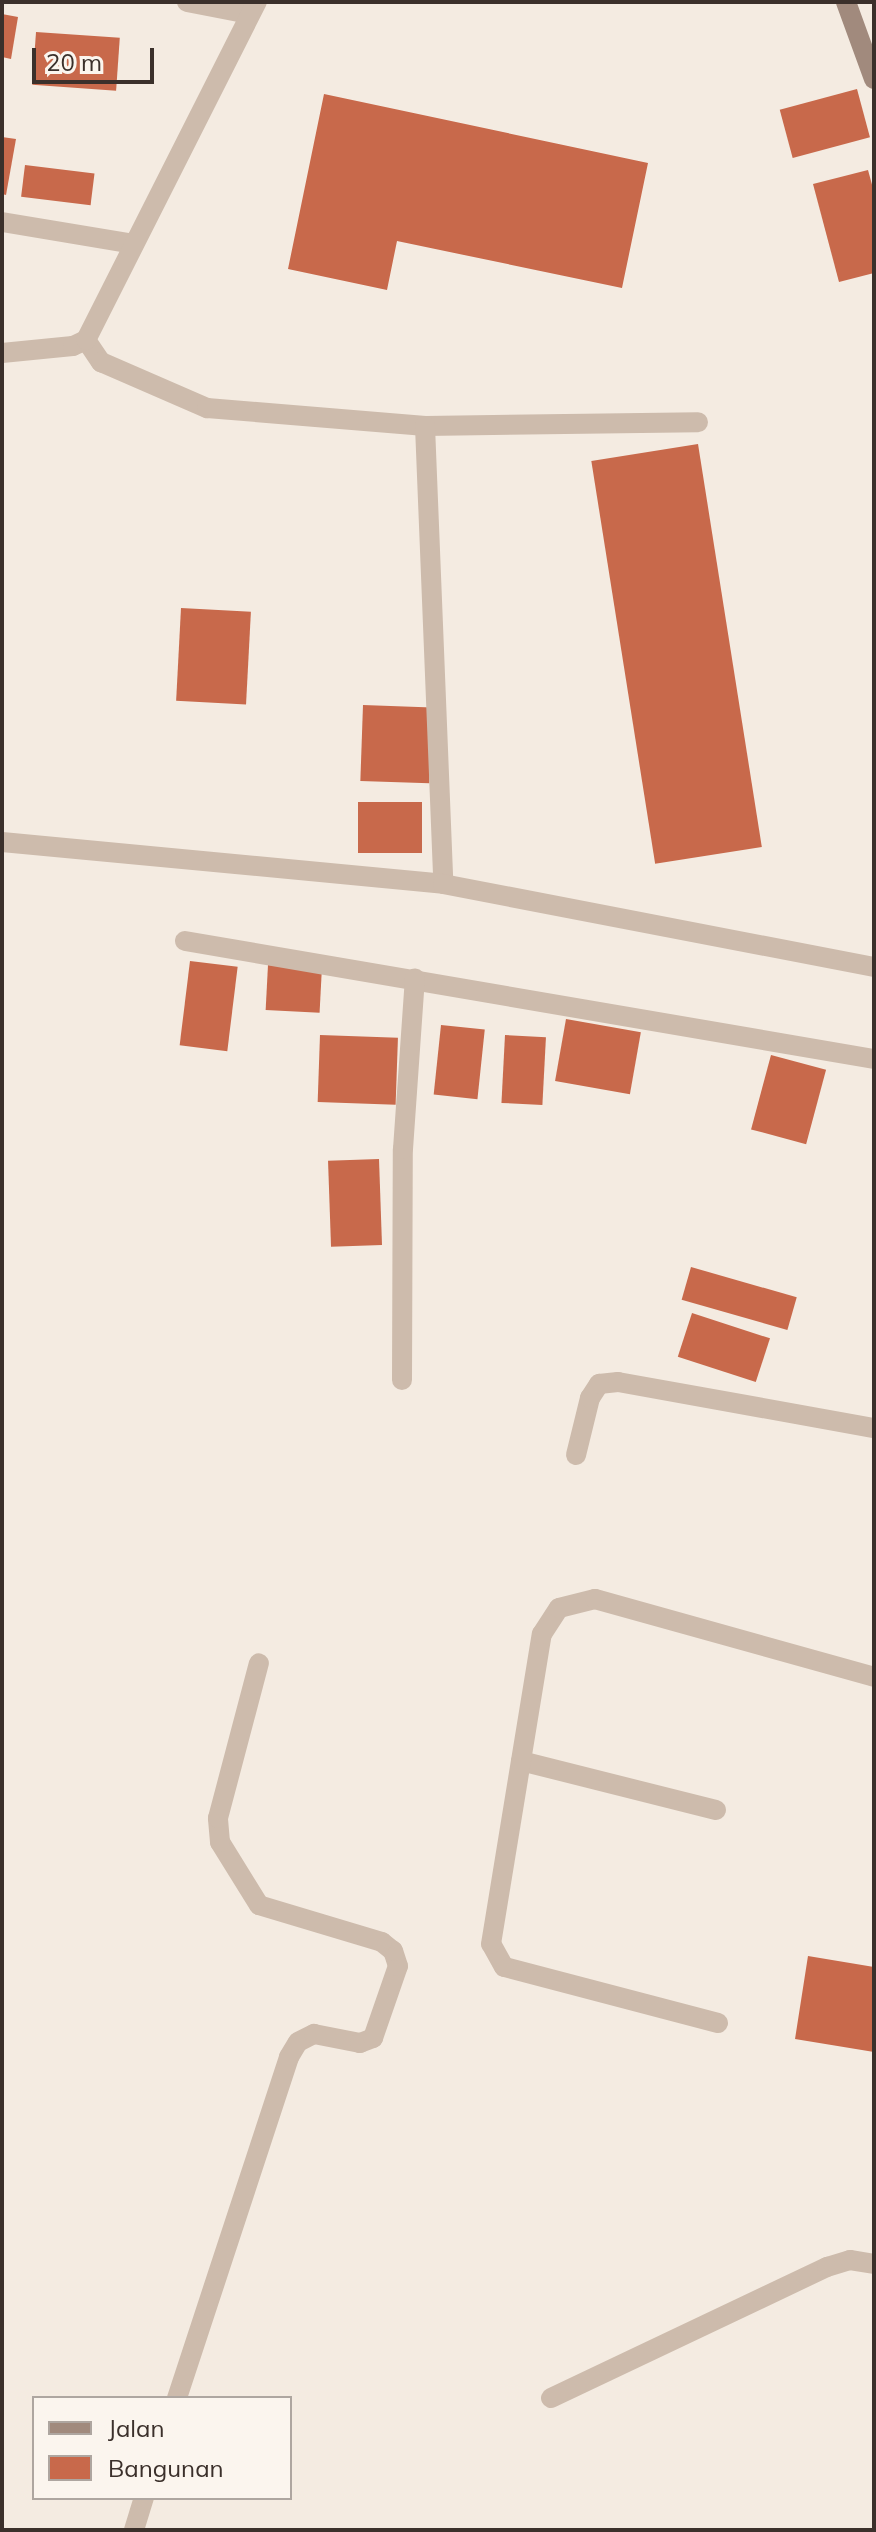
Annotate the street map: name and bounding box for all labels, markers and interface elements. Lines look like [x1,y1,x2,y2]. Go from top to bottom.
scale bar [36,32,158,82]
text: 20 m [46,47,102,77]
legend [32,2396,292,2500]
text: Jalan [108,2413,164,2443]
text: Bangunan [108,2453,224,2483]

